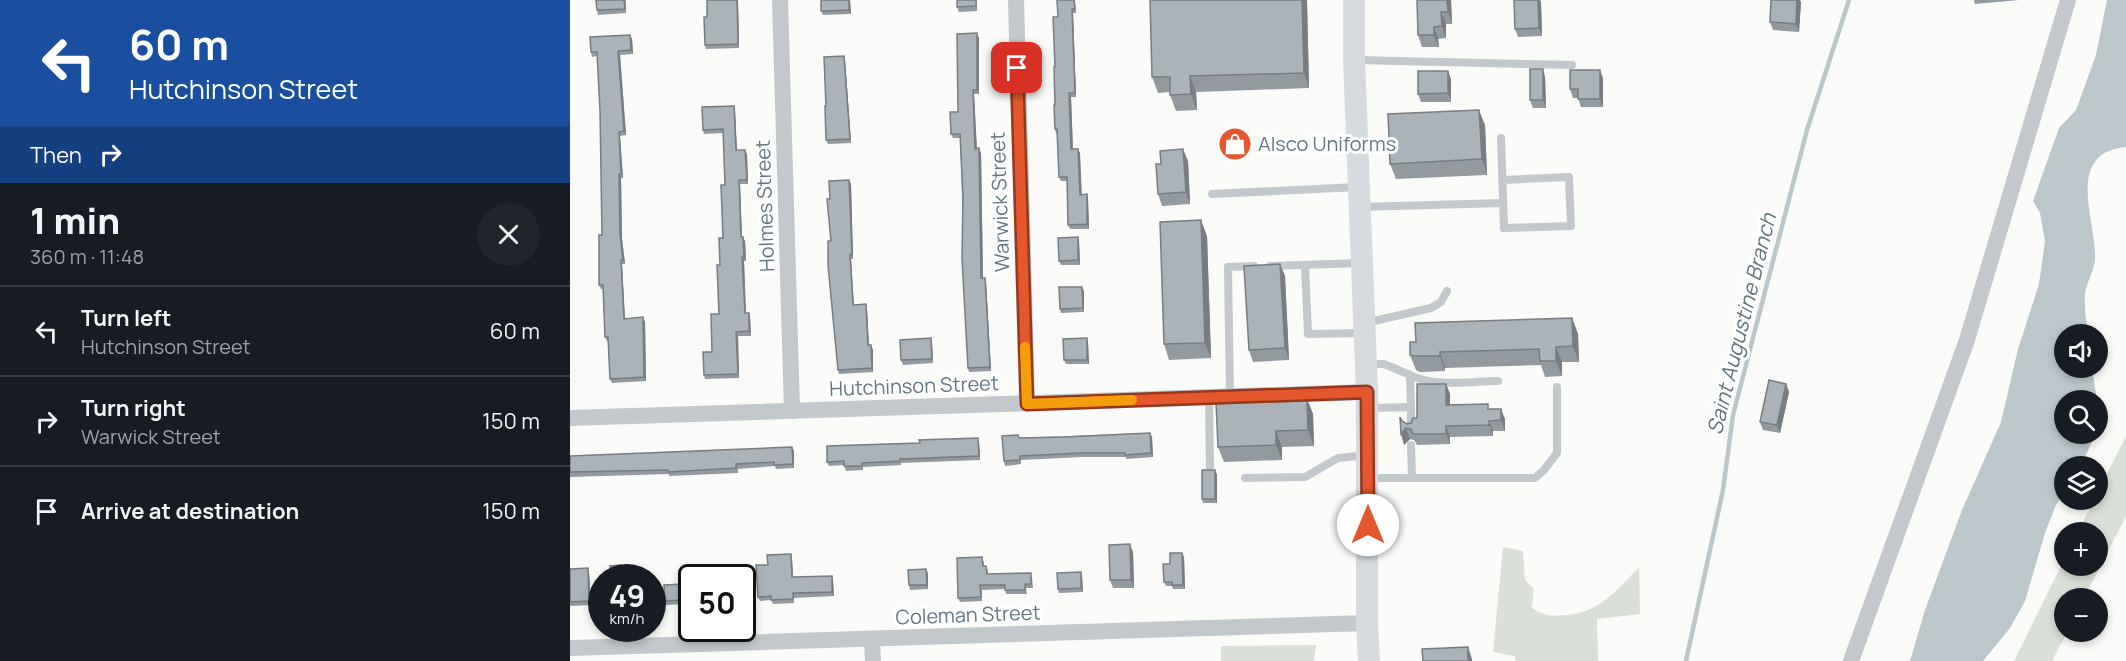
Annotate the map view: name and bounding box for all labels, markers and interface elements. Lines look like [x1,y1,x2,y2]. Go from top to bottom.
text: 60 m [129,15,229,73]
icon: left [30,24,108,102]
pin [991,42,1042,93]
icon: arrive [1000,51,1033,84]
text: Hutchinson Street [129,70,358,107]
shop icon: Alsco Uniforms [1217,126,1253,162]
place label: Alsco Uniforms [1258,130,1396,157]
street label: Warwick Street [984,132,1015,272]
icon: right [94,138,127,171]
text: Then [30,140,82,170]
street label: Holmes Street [749,140,780,272]
text: 1 min [30,196,120,245]
button: close [477,203,540,266]
water label: Saint Augustine Branch [1700,209,1782,437]
text: 360 m · 11:48 [30,243,144,270]
text: Turn left [81,303,171,333]
icon: left [30,315,63,348]
text: 60 m [490,316,540,346]
map controls [2054,324,2108,642]
button: sound [2054,324,2108,378]
text: Hutchinson Street [81,333,251,360]
street label: Hutchinson Street [829,369,999,402]
button: search [2054,390,2108,444]
text: Turn right [81,393,186,423]
icon: right [30,405,63,438]
text: 150 m [482,406,540,436]
text: Warwick Street [81,423,221,450]
button: layers [2054,456,2108,510]
position arrow [1336,493,1400,557]
icon: arrive [30,495,63,528]
text: Arrive at destination [81,496,299,526]
text: 150 m [482,496,540,526]
button: + [2054,522,2108,576]
speed limit sign: 50 [678,564,756,642]
text: 49 [609,575,645,616]
button: − [2054,588,2108,642]
street label: Coleman Street [895,598,1041,631]
text: km/h [610,608,644,629]

